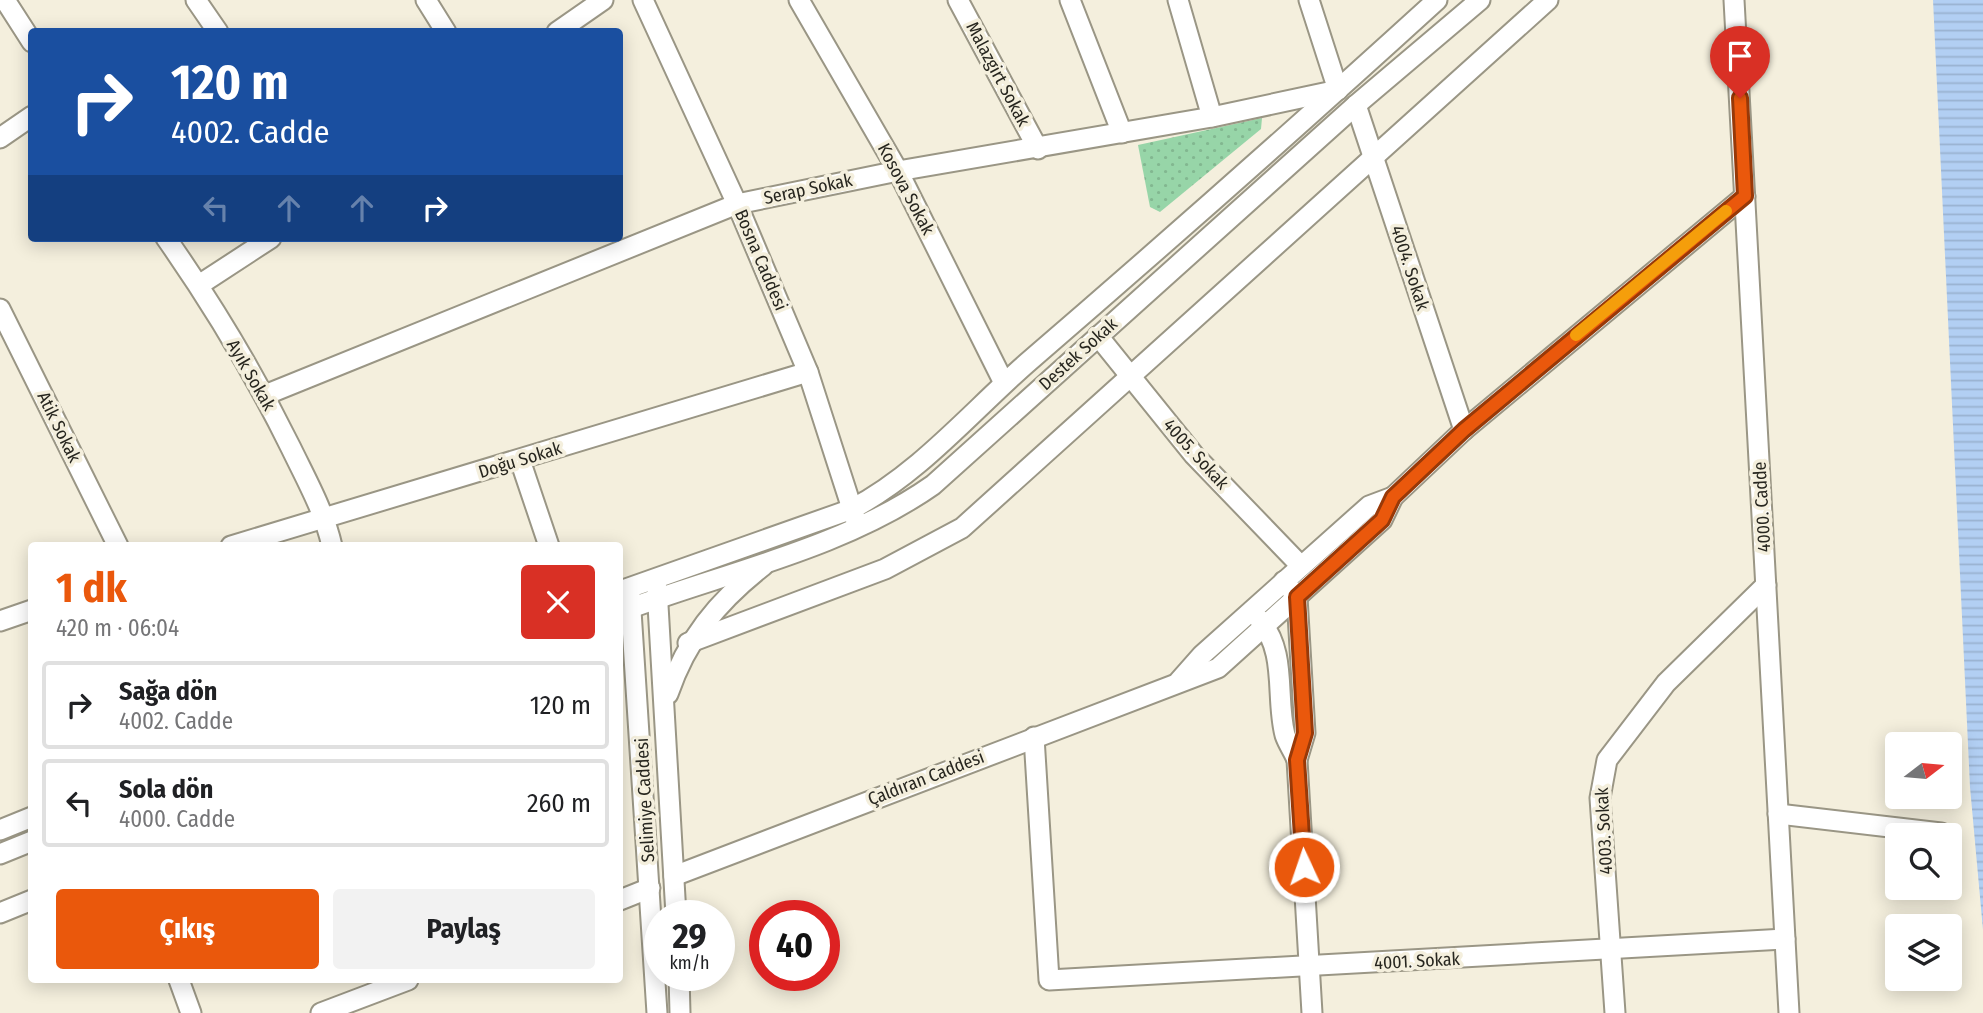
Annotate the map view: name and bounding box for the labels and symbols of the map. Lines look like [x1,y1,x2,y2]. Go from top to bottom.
street label: Malazgirt Sokak [961,18,1035,130]
pin [1710,26,1770,98]
street label: Kosova Sokak [873,140,940,239]
street label: Serap Sokak [762,169,855,209]
street label: Bosna Caddesi [730,206,792,314]
street label: 4004. Sokak [1386,223,1434,314]
street label: Destek Sokak [1034,313,1122,395]
street label: Ayık Sokak [222,336,280,415]
street label: Atik Sokak [32,388,86,467]
street label: 4005. Sokak [1159,414,1234,494]
street label: Doğu Sokak [476,437,565,483]
street label: 4000. Cadde [1749,461,1775,553]
north arrow [1885,732,1962,808]
street label: Selimiye Caddesi [631,737,659,863]
street label: Çaldıran Caddesi [865,746,987,810]
street label: 4003. Sokak [1591,786,1617,875]
position arrow [1267,830,1341,904]
speed limit sign: 40 [749,900,840,991]
street label: 4001. Sokak [1374,948,1461,974]

